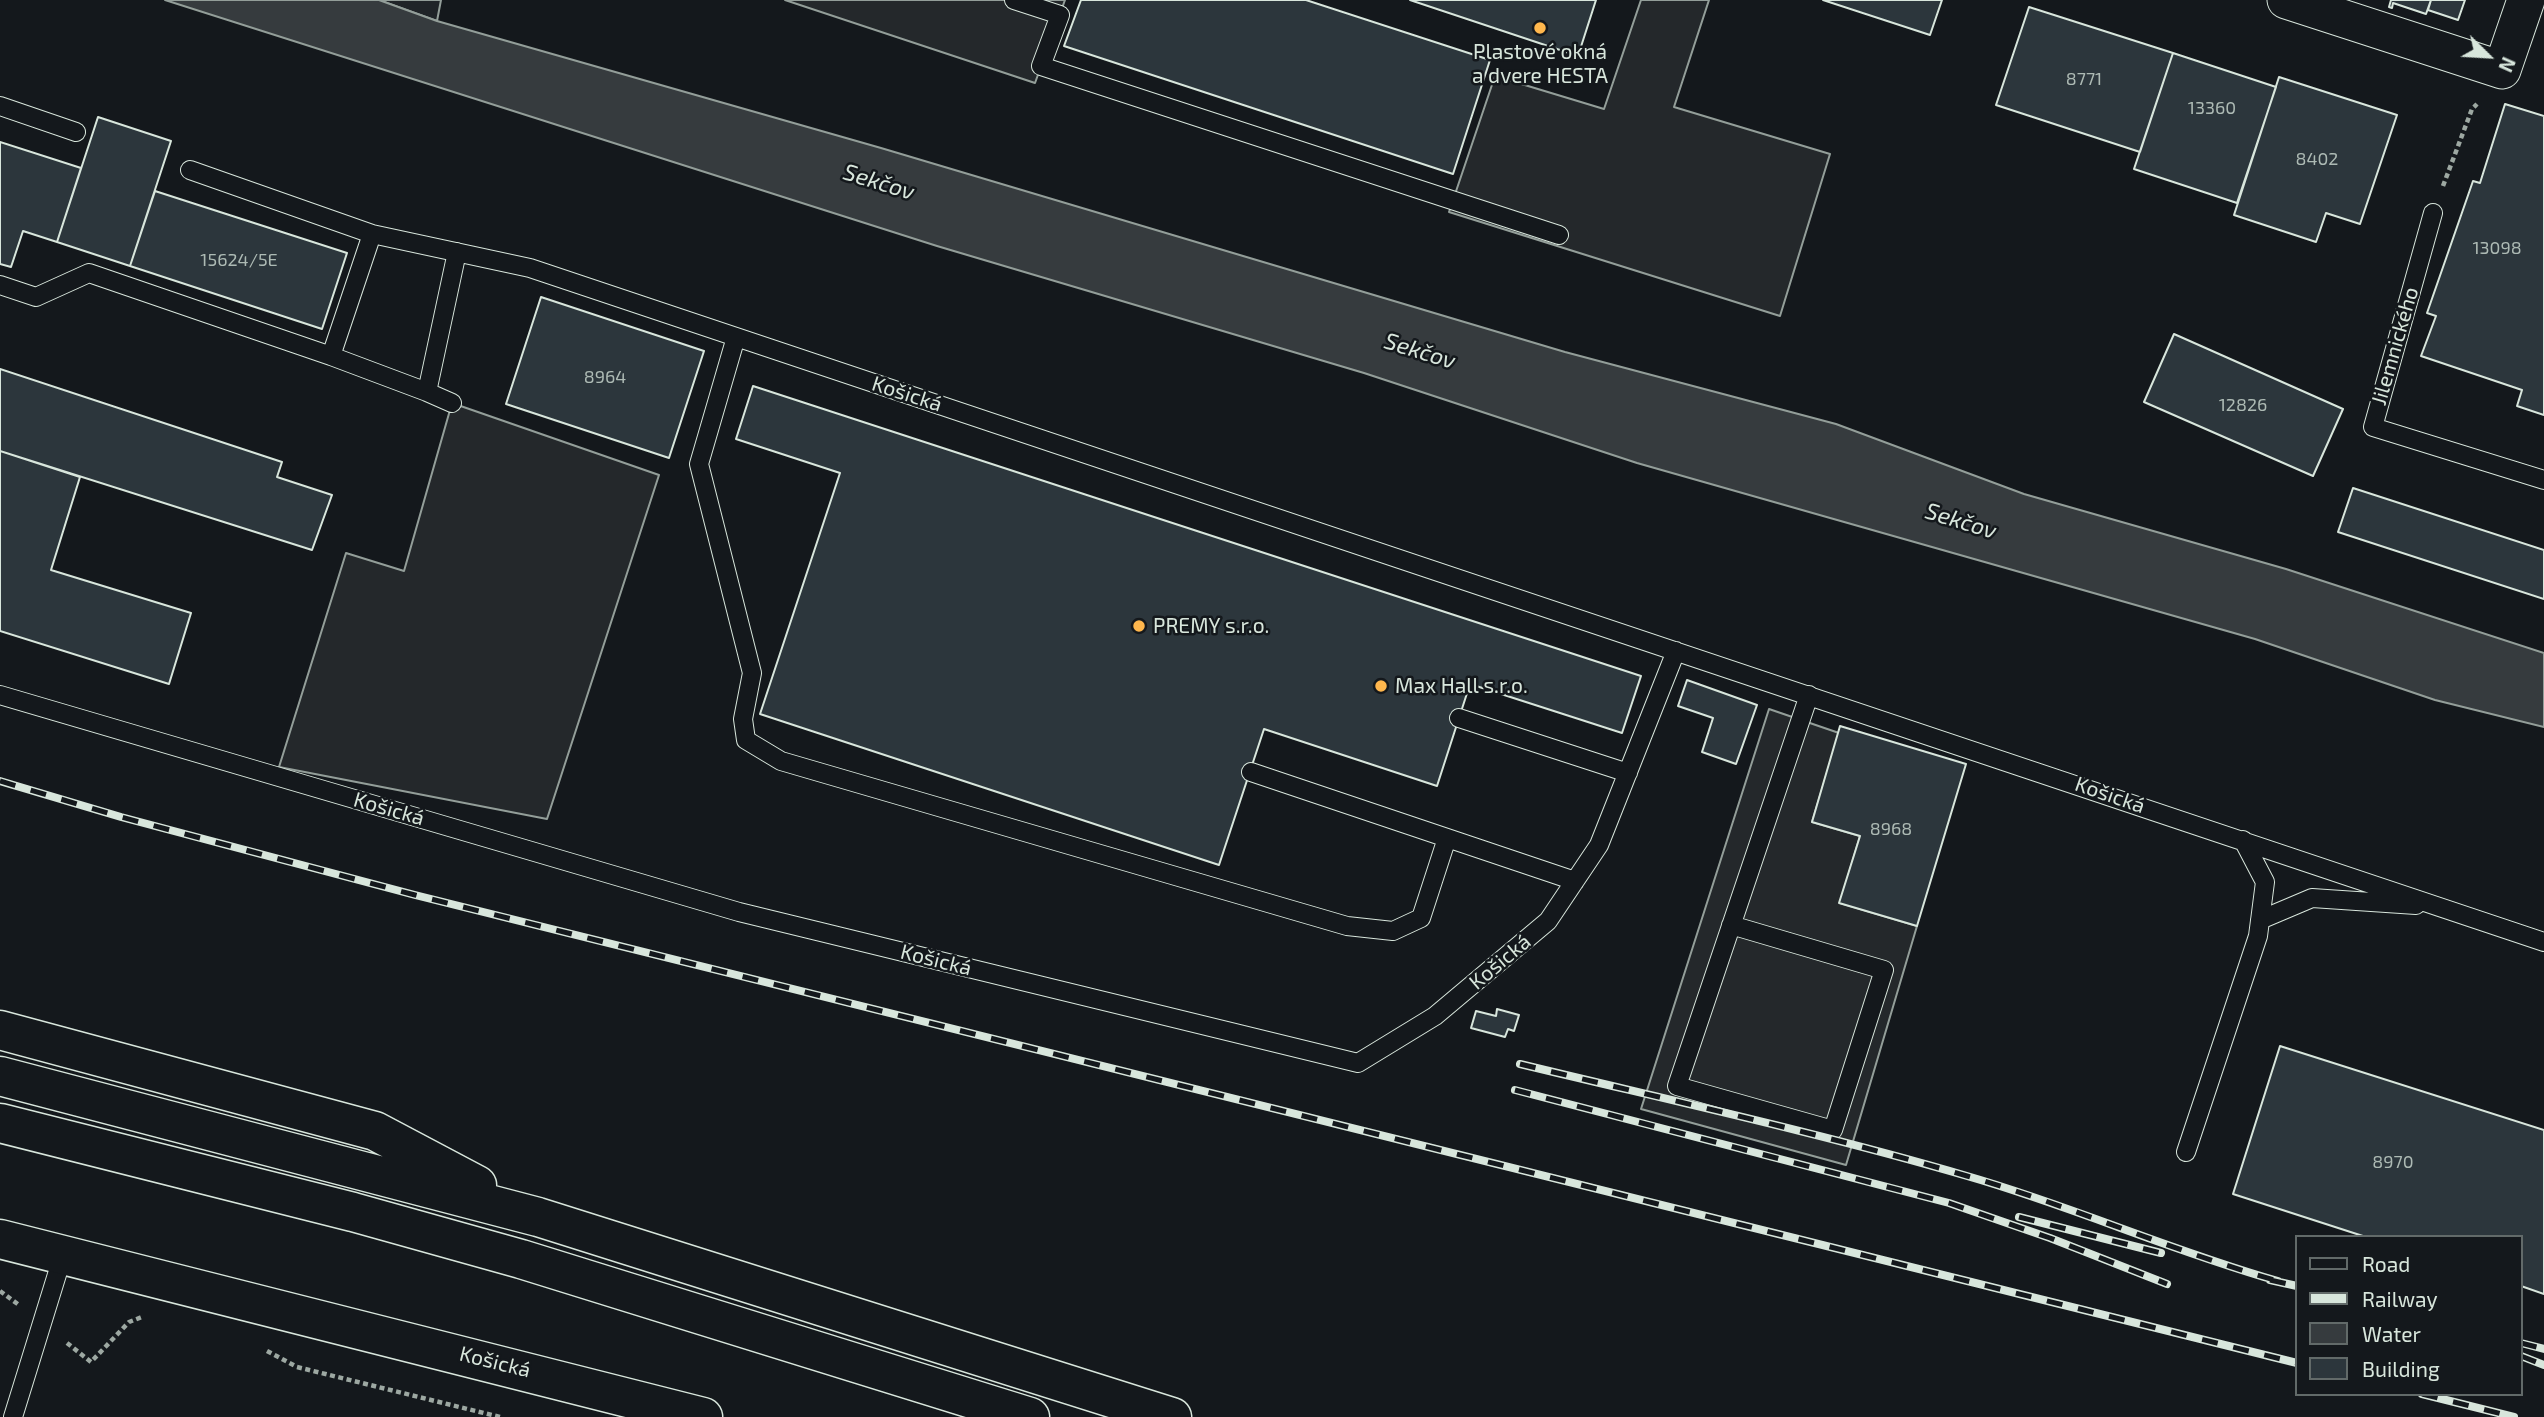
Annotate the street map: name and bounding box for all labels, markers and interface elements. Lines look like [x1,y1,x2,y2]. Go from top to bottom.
marker: Plastové okná a dvere HESTA [1532,20,1548,36]
north arrow [2453,21,2523,91]
place label: Plastové okná a dvere HESTA [1472,39,1608,89]
text: N [2494,54,2521,76]
house number: 8771 [2066,68,2102,90]
house number: 13360 [2188,97,2236,119]
house number: 8402 [2296,148,2338,170]
water label: Sekčov [840,158,918,206]
house number: 13098 [2472,237,2522,259]
house number: 15624/5E [200,249,278,271]
street label: Jilemnického [2366,284,2424,408]
water label: Sekčov [1381,327,1459,375]
house number: 8964 [584,366,626,388]
street label: Košická [869,371,945,417]
house number: 12826 [2219,394,2267,416]
water label: Sekčov [1922,497,2000,545]
place label: PREMY s.r.o. [1153,613,1269,639]
marker: PREMY s.r.o. [1131,618,1147,634]
place label: Max Hall s.r.o. [1395,673,1528,699]
marker: Max Hall s.r.o. [1373,678,1389,694]
street label: Košická [2072,771,2148,819]
street label: Košická [351,787,427,831]
house number: 8968 [1870,818,1912,840]
street label: Košická [1464,929,1536,995]
street label: Košická [898,939,974,981]
house number: 8970 [2372,1151,2414,1173]
legend [2296,1235,2523,1396]
text: Road [2362,1251,2410,1276]
text: Railway [2362,1286,2438,1311]
text: Water [2362,1321,2421,1346]
street label: Košická [457,1341,533,1383]
text: Building [2362,1356,2440,1381]

